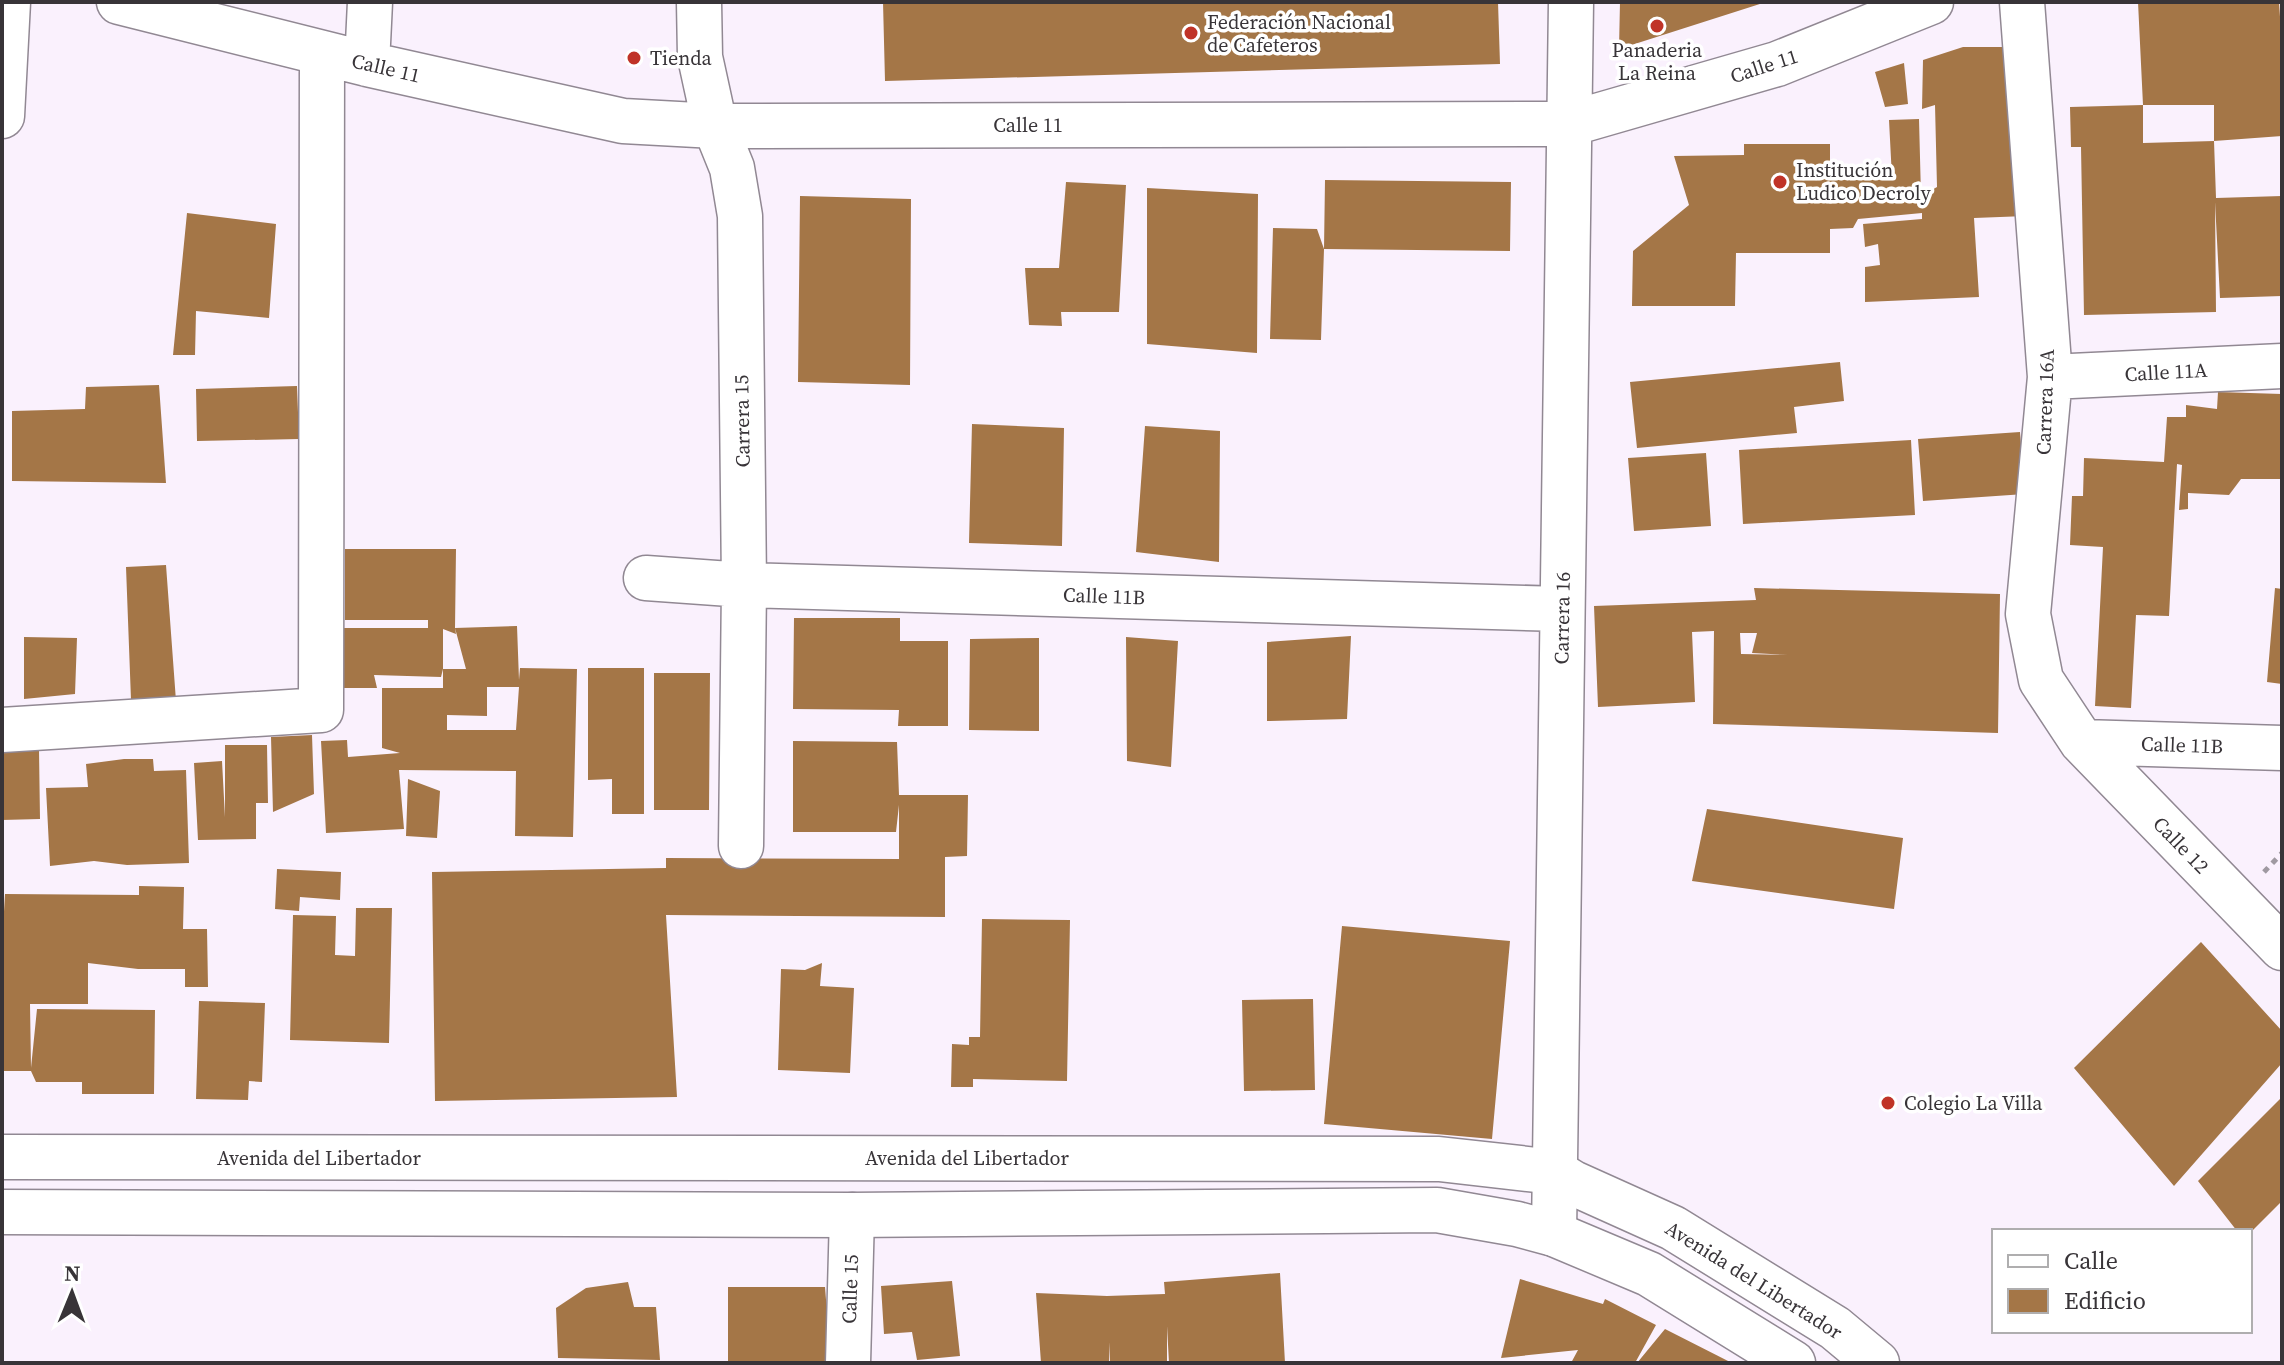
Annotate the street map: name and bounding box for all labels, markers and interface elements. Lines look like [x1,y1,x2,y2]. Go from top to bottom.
place label: Federación Nacional de Cafeteros [1207,8,1391,59]
marker: Panaderia La Reina [1648,17,1666,35]
marker: Federación Nacional de Cafeteros [1182,24,1200,42]
place label: Panaderia La Reina [1612,36,1703,87]
street label: Calle 11 [1727,42,1801,90]
place label: Tienda [650,44,713,72]
street label: Calle 11 [349,47,423,89]
marker: Tienda [625,49,643,67]
street label: Calle 11 [993,111,1063,139]
place label: Institución Ludico Decroly [1796,156,1932,207]
marker: Institución Ludico Decroly [1771,173,1789,191]
street label: Carrera 16A [2029,348,2061,455]
street label: Calle 11A [2124,356,2209,388]
street label: Carrera 15 [727,374,757,468]
street label: Carrera 16 [1547,571,1577,665]
street label: Calle 11B [1062,581,1146,611]
street label: Calle 11B [2140,730,2224,760]
street label: Calle 12 [2147,810,2215,880]
place label: Colegio La Villa [1904,1089,2043,1117]
marker: Colegio La Villa [1879,1094,1897,1112]
street label: Avenida del Libertador [217,1144,421,1172]
street label: Avenida del Libertador [865,1144,1069,1172]
street label: Avenida del Libertador [1660,1214,1848,1346]
legend [1992,1229,2252,1333]
text: Calle [2064,1244,2118,1277]
north arrow [32,1253,112,1333]
street label: Calle 15 [835,1254,865,1324]
text: N [64,1258,81,1288]
text: Edificio [2064,1284,2146,1317]

